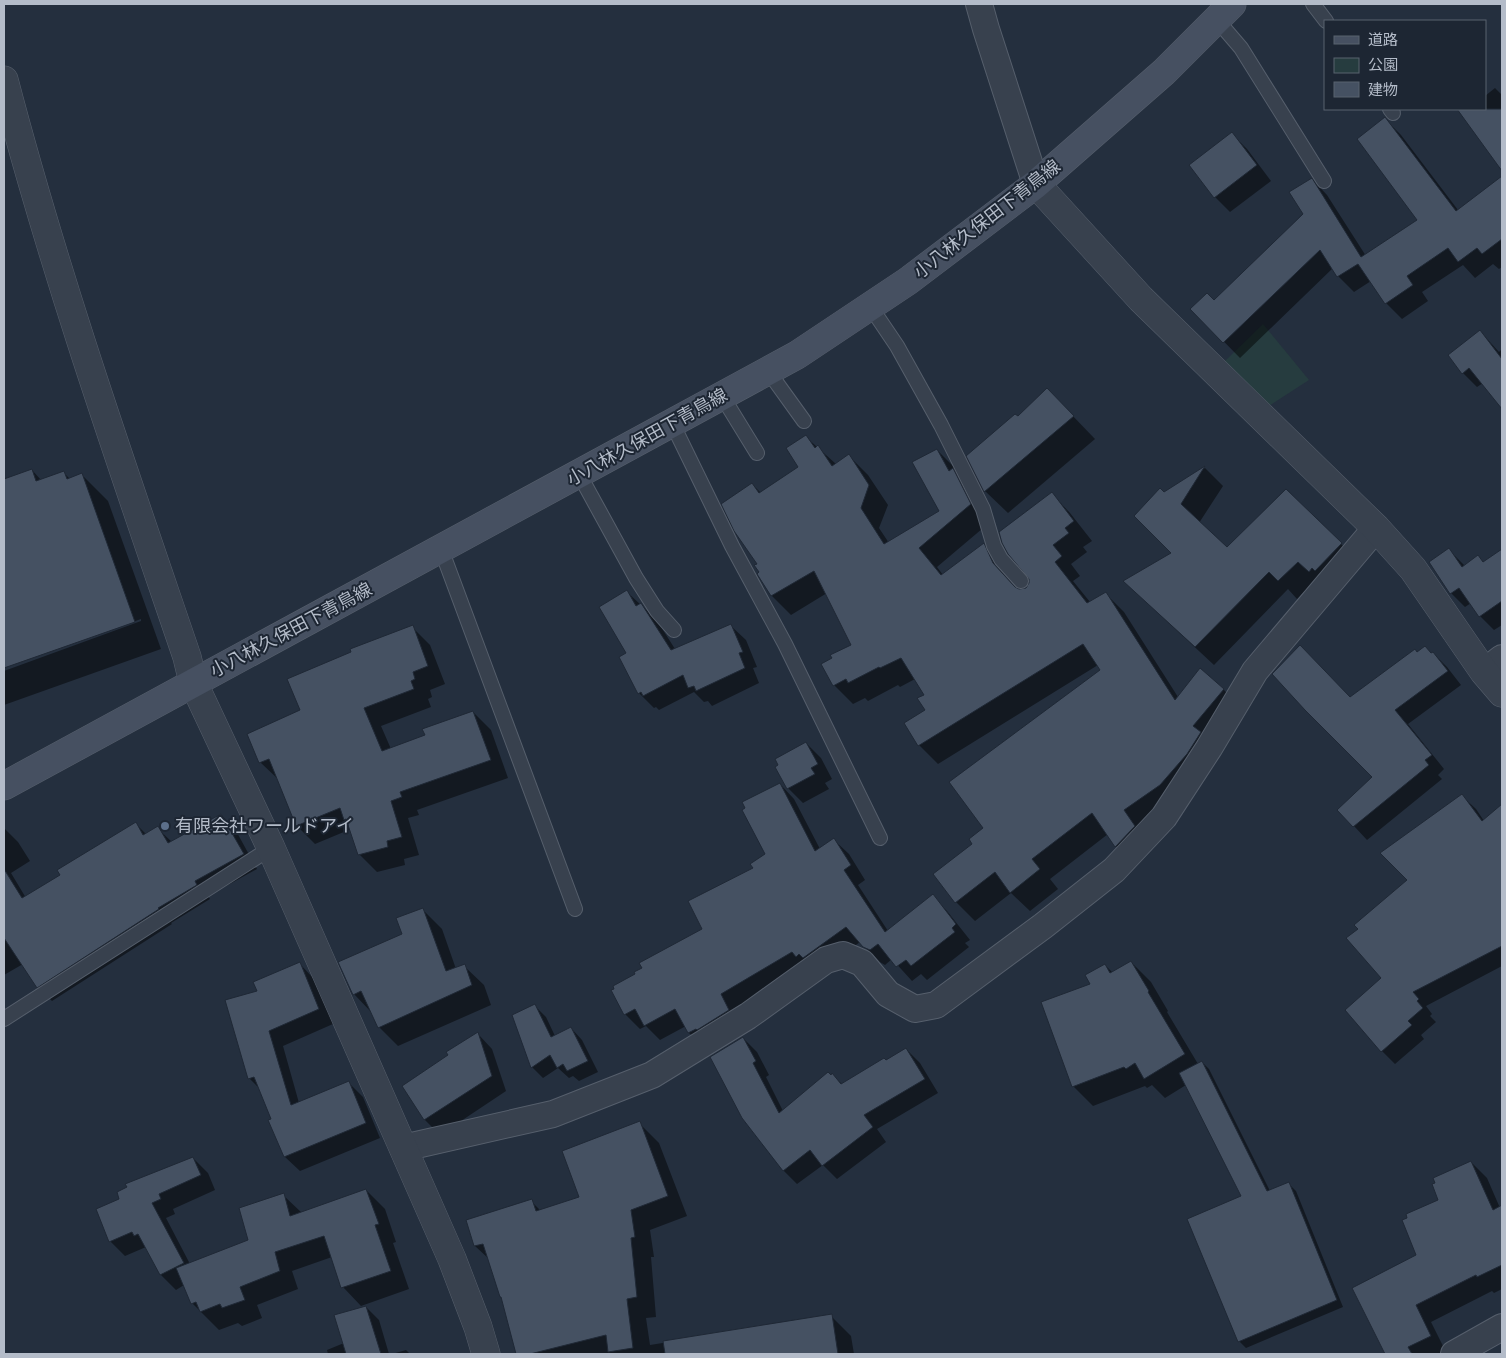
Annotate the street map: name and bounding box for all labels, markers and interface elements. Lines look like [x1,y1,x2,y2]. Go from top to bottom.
legend [1324,20,1486,110]
text: 道路 [1368,30,1398,48]
text: 公園 [1368,55,1398,73]
text: 建物 [1368,80,1398,98]
street label: 小八林久保田下青鳥線 [909,154,1064,282]
street label: 小八林久保田下青鳥線 [562,383,731,489]
street label: 小八林久保田下青鳥線 [206,577,375,681]
place label: 有限会社ワールドアイ [175,814,354,836]
marker: 有限会社ワールドアイ [159,820,171,832]

